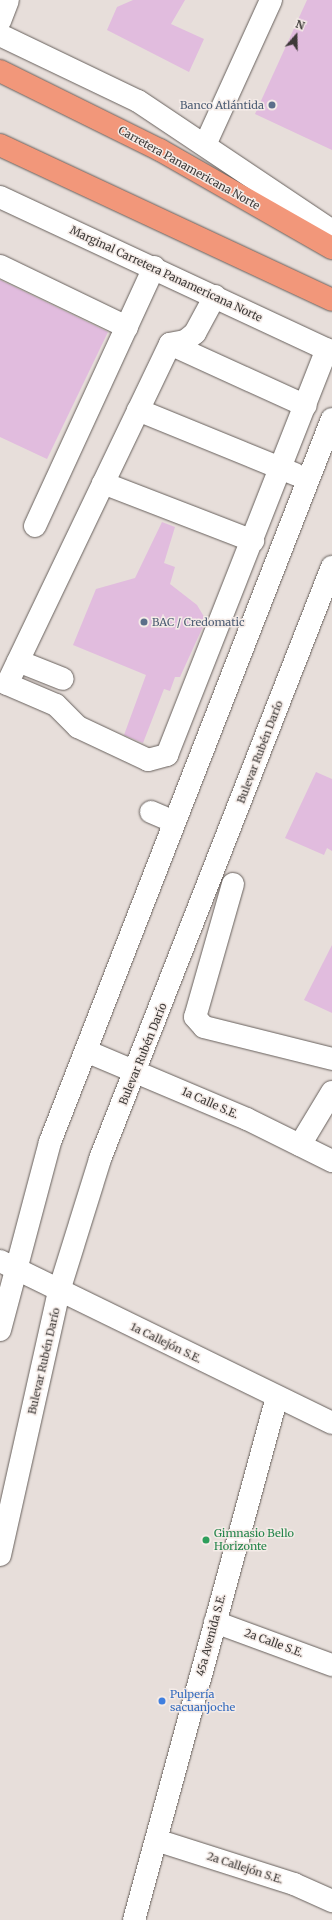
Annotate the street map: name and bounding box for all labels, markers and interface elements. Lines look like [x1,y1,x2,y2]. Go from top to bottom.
north arrow [276,16,316,56]
text: N [294,17,307,33]
place label: Banco Atlántida [180,98,264,112]
marker: Banco Atlántida [267,100,277,110]
street label: Carretera Panamericana Norte [116,124,262,212]
street label: Marginal Carretera Panamericana Norte [68,223,264,325]
place label: BAC / Credomatic [152,615,245,629]
marker: BAC / Credomatic [139,617,149,627]
street label: Bulevar Rubén Darío [234,699,286,805]
street label: Bulevar Rubén Darío [116,1001,170,1107]
street label: 1a Calle S.E. [180,1085,240,1121]
street label: Bulevar Rubén Darío [25,1306,63,1416]
street label: 1a Callejón S.E. [128,1320,204,1366]
place label: Gimnasio Bello Horizonte [214,1527,294,1553]
marker: Gimnasio Bello Horizonte [201,1535,211,1545]
street label: 45a Avenida S.E. [194,1592,228,1678]
street label: 2a Calle S.E. [242,1626,306,1660]
place label: Pulpería sacuanjoche [170,1688,235,1714]
marker: Pulpería sacuanjoche [157,1696,167,1706]
street label: 2a Callejón S.E. [205,1849,285,1887]

